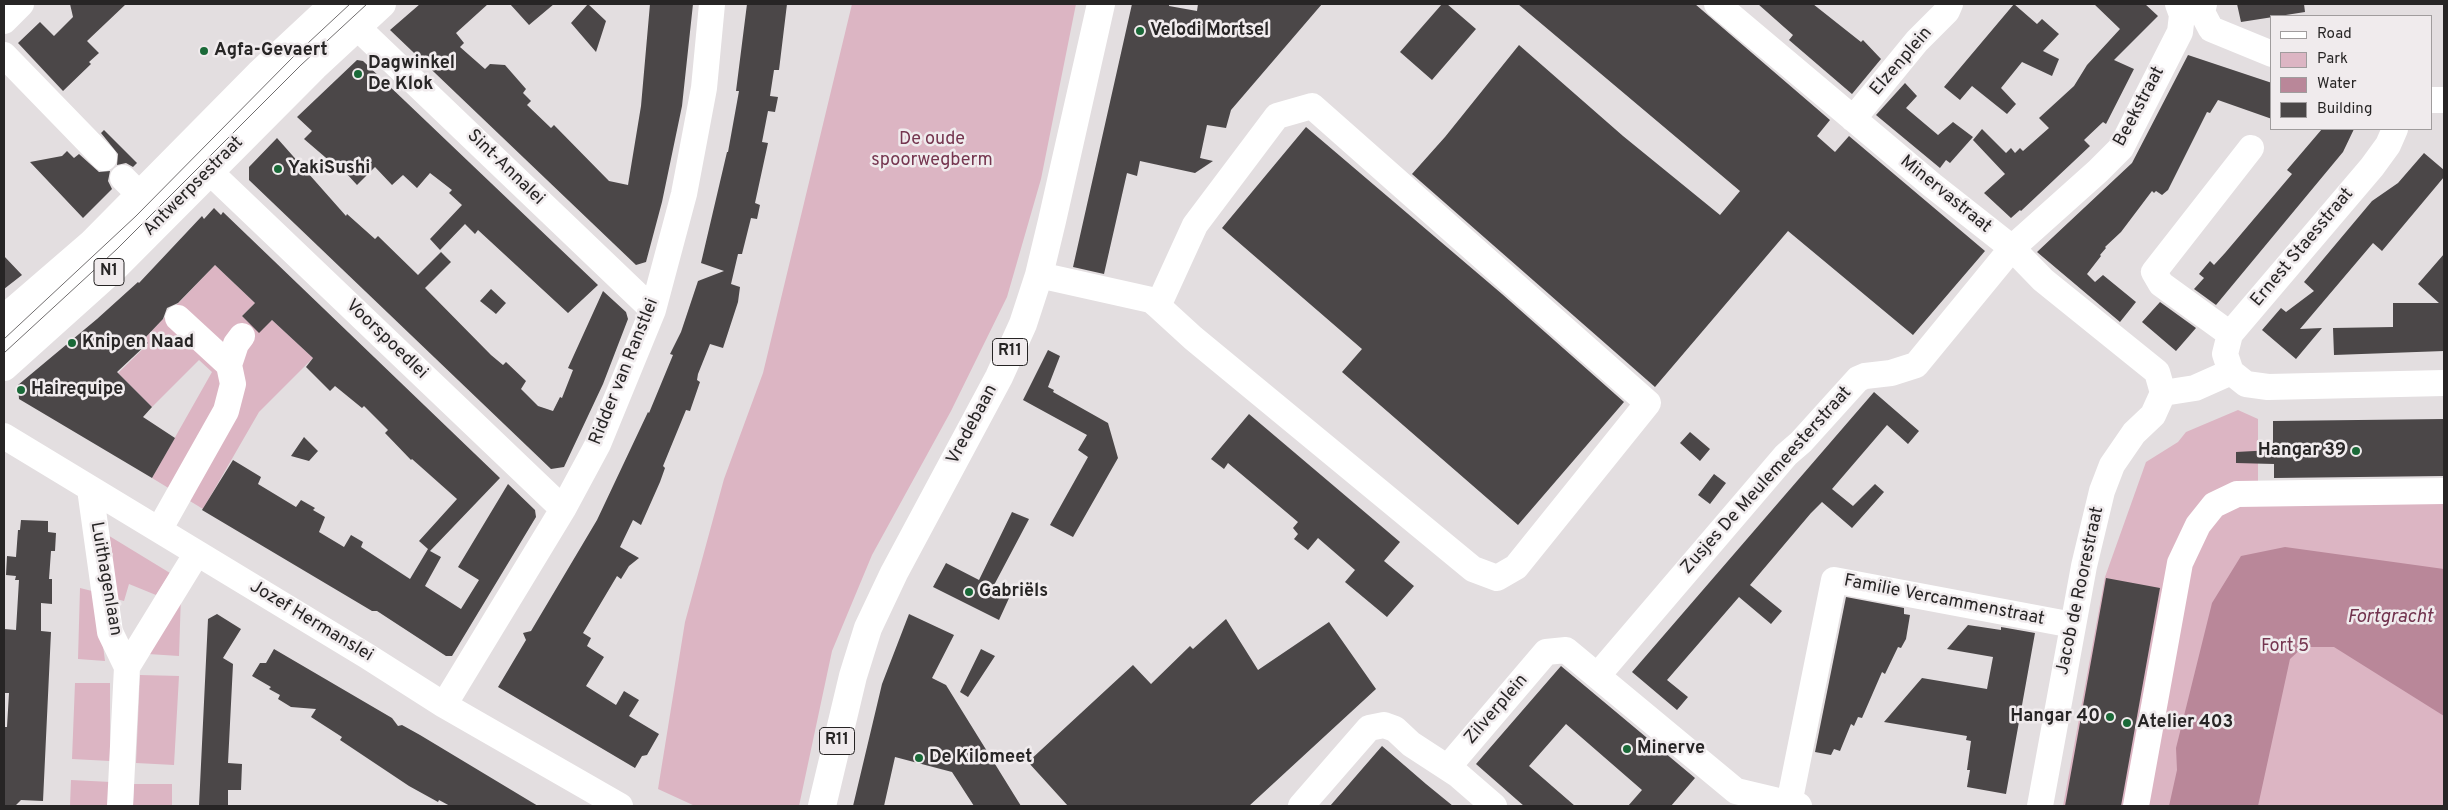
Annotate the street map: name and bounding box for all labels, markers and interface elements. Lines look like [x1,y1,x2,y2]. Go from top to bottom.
legend [2270,15,2433,130]
place label: Velodi Mortsel [1150,20,1269,42]
street label: Elzenplein [1866,23,1938,101]
marker: Velodi Mortsel [1134,25,1146,37]
text: Road [2317,25,2352,44]
place label: Agfa-Gevaert [214,40,327,62]
marker: Agfa-Gevaert [198,45,210,57]
text: Park [2317,50,2348,69]
place label: Dagwinkel De Klok [368,53,455,96]
street label: Beekstraat [2110,63,2170,151]
marker: Dagwinkel De Klok [352,68,364,80]
text: Water [2317,75,2356,94]
text: Building [2317,100,2372,119]
street label: Sint-Annalei [462,126,548,210]
park label: De oude spoorwegberm [871,129,993,172]
street label: Antwerpsestraat [140,133,248,241]
street label: Minervastraat [1895,152,1995,238]
place label: YakiSushi [288,158,370,180]
marker: YakiSushi [272,163,284,175]
street label: Ernest Staesstraat [2247,184,2359,312]
road number: N1 [94,258,124,286]
street label: Voorspoedlei [341,296,431,384]
street label: Ridder van Ranstlei [586,296,664,448]
place label: Knip en Naad [82,332,194,354]
marker: Knip en Naad [66,337,78,349]
road number: R11 [992,338,1028,366]
place label: Hairequipe [31,379,123,401]
street label: Vredebaan [943,381,1003,469]
street label: Zusjes De Meulemeesterstraat [1677,383,1857,579]
marker: Hairequipe [15,384,27,396]
place label: Hangar 39 [2258,440,2346,462]
marker: Hangar 39 [2350,445,2362,457]
street label: Jacob de Roorestraat [2053,505,2109,677]
street label: Luithagenlaan [84,520,126,638]
street label: Familie Vercammenstraat [1842,571,2046,631]
street label: Jozef Hermanslei [245,577,377,667]
place label: Gabriëls [979,581,1048,603]
marker: Gabriëls [963,586,975,598]
water label: Fortgracht [2347,607,2433,629]
park label: Fort 5 [2261,636,2309,658]
street label: Zilverplein [1461,670,1533,750]
place label: Hangar 40 [2010,706,2100,728]
marker: Hangar 40 [2104,711,2116,723]
place label: Atelier 403 [2137,712,2233,734]
marker: Atelier 403 [2121,717,2133,729]
road number: R11 [820,728,854,754]
place label: Minerve [1637,738,1705,760]
marker: Minerve [1621,743,1633,755]
place label: De Kilomeet [929,747,1032,769]
marker: De Kilomeet [913,752,925,764]

